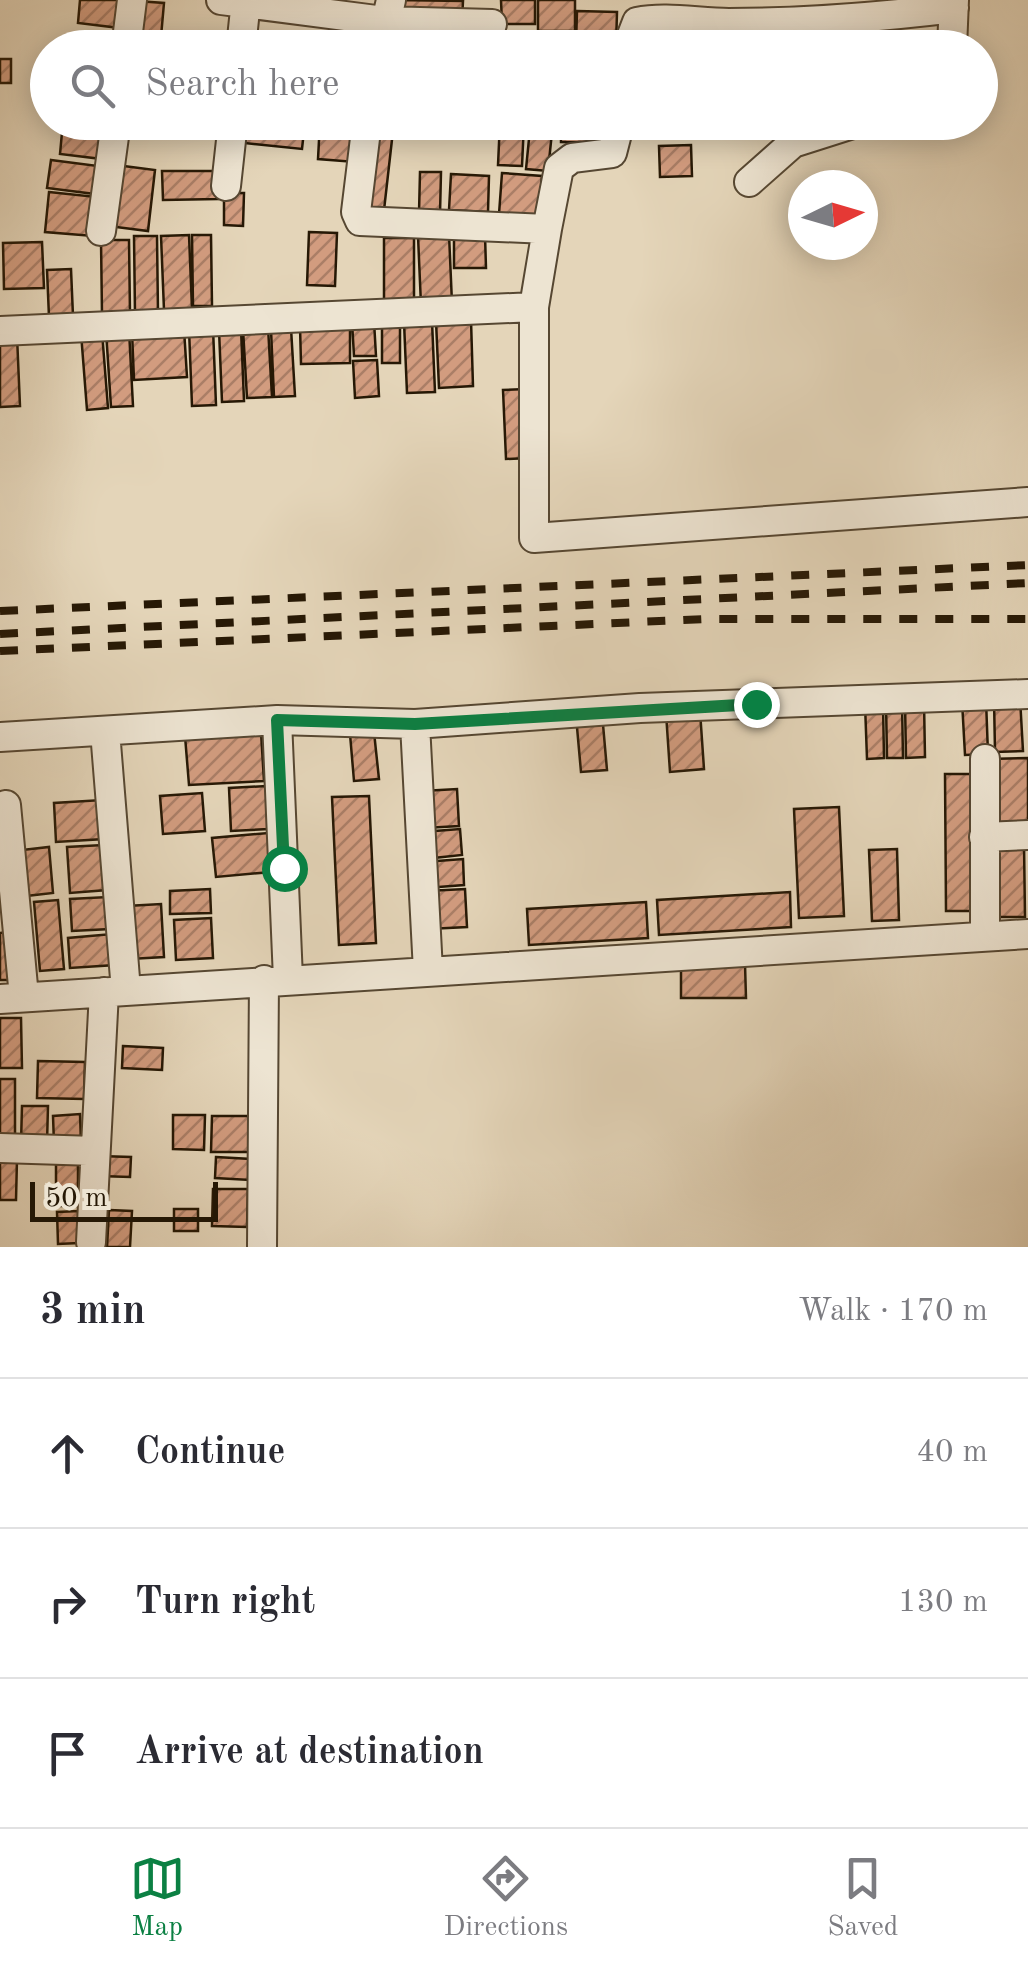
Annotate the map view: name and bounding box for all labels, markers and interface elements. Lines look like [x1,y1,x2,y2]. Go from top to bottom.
search box [30,30,998,140]
icon: search [65,58,120,113]
text: Search here [145,66,340,104]
north arrow [788,170,878,260]
route end [734,682,780,728]
route start [262,846,308,892]
scale bar [30,1177,218,1222]
text: 50 m [45,1185,108,1213]
text: 3 min [40,1291,146,1333]
text: Walk · 170 m [798,1296,988,1328]
icon: ahead [40,1426,95,1481]
text: Continue [135,1434,285,1472]
text: 40 m [917,1437,988,1469]
icon: right [40,1576,95,1631]
text: Turn right [135,1584,315,1622]
text: 130 m [898,1587,988,1619]
icon: arrive [40,1726,95,1781]
text: Arrive at destination [135,1734,484,1772]
tab: Map [130,1851,185,1946]
tab: Directions [444,1851,568,1946]
tab: Saved [827,1851,898,1946]

